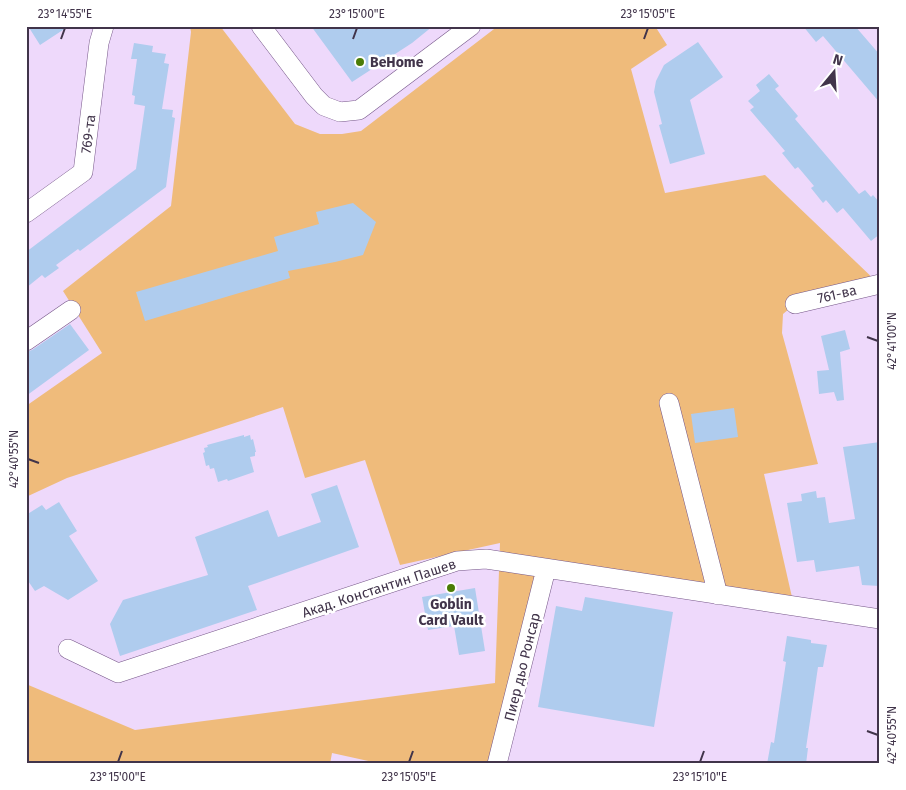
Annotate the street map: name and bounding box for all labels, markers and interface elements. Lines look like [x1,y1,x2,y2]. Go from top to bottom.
text: 23°14'55"E [38,7,92,21]
text: 23°15'00"E [329,7,385,21]
text: 23°15'05"E [620,7,676,21]
north arrow [808,48,858,98]
text: N [831,51,845,70]
place label: BeHome [370,54,424,71]
marker: BeHome [354,56,366,68]
street label: 769-та [78,114,99,155]
street label: 761-ва [816,282,858,307]
text: 42°41'00"N [885,312,899,370]
text: 42°40'55"N [7,430,21,488]
street label: Акад. Константин Пашев [300,555,458,621]
marker: Goblin Card Vault [445,582,457,594]
place label: Goblin Card Vault [418,596,484,629]
street label: Пиер дьо Ронсар [501,611,544,723]
text: 42°40'55"N [885,706,899,764]
text: 23°15'00"E [90,770,146,784]
text: 23°15'05"E [381,770,437,784]
text: 23°15'10"E [673,770,727,784]

